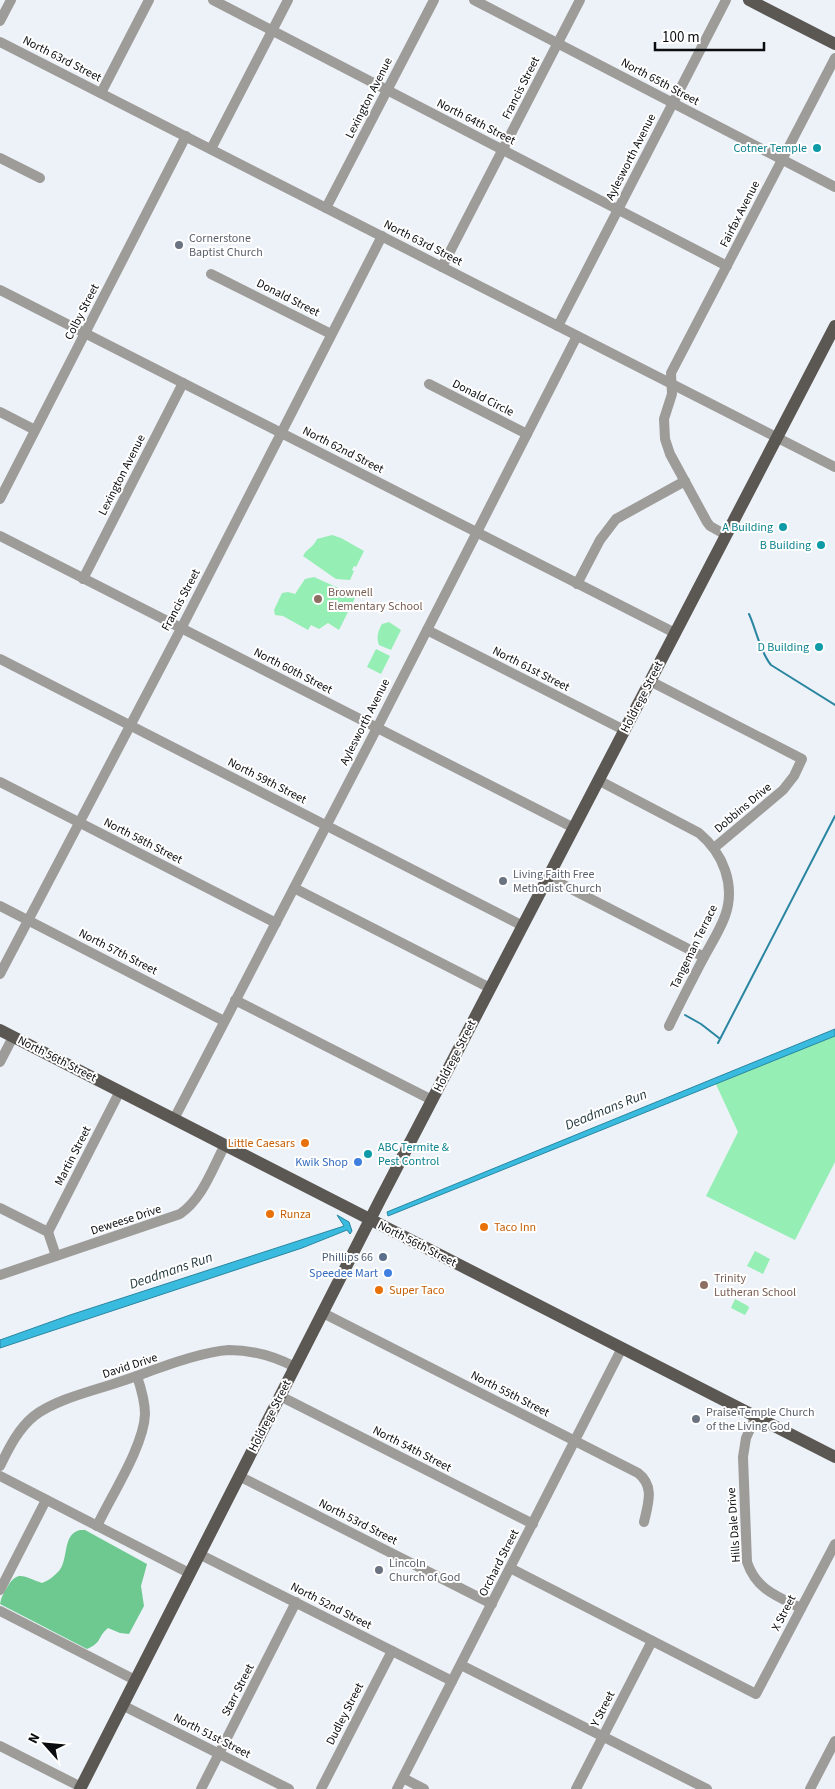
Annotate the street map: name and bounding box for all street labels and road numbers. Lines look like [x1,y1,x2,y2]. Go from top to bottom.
street label: North 63rd Street [20,32,104,86]
street label: Francis Street [498,54,544,122]
street label: North 65th Street [618,54,702,110]
street label: Lexington Avenue [341,55,397,141]
street label: North 64th Street [434,95,518,149]
street label: Aylesworth Avenue [602,111,660,203]
street label: Fairfax Avenue [716,178,764,250]
street label: North 63rd Street [381,216,465,270]
street label: Donald Street [254,275,322,321]
street label: Colby Street [61,281,103,343]
street label: Donald Circle [449,375,517,421]
street label: North 62nd Street [299,422,387,478]
street label: Lexington Avenue [94,432,150,518]
street label: Francis Street [158,566,204,634]
street label: North 61st Street [489,642,573,696]
street label: North 60th Street [251,644,335,698]
street label: Holdrege Street [617,658,667,736]
street label: Aylesworth Avenue [336,676,394,768]
street label: North 59th Street [225,754,309,808]
street label: Dobbins Drive [711,779,775,837]
street label: North 58th Street [101,814,185,868]
street label: Tangeman Terrace [666,902,722,992]
street label: North 57th Street [76,925,160,979]
street label: Holdrege Street [430,1017,480,1095]
street label: North 56th Street [15,1032,99,1086]
street label: Martin Street [51,1123,95,1189]
street label: Deweese Drive [89,1201,164,1239]
street label: North 56th Street [375,1217,459,1271]
street label: David Drive [100,1349,160,1383]
street label: North 55th Street [468,1367,552,1421]
street label: Holdrege Street [245,1377,295,1455]
street label: North 54th Street [370,1422,454,1476]
street label: Hills Dale Drive [723,1487,745,1563]
street label: North 53rd Street [316,1495,400,1549]
street label: Orchard Street [475,1527,523,1599]
street label: North 52nd Street [287,1578,375,1634]
street label: X Street [768,1592,800,1634]
street label: Starr Street [218,1661,258,1719]
street label: Dudley Street [322,1680,368,1748]
street label: Y Street [586,1688,619,1731]
street label: North 51st Street [170,1709,254,1763]

